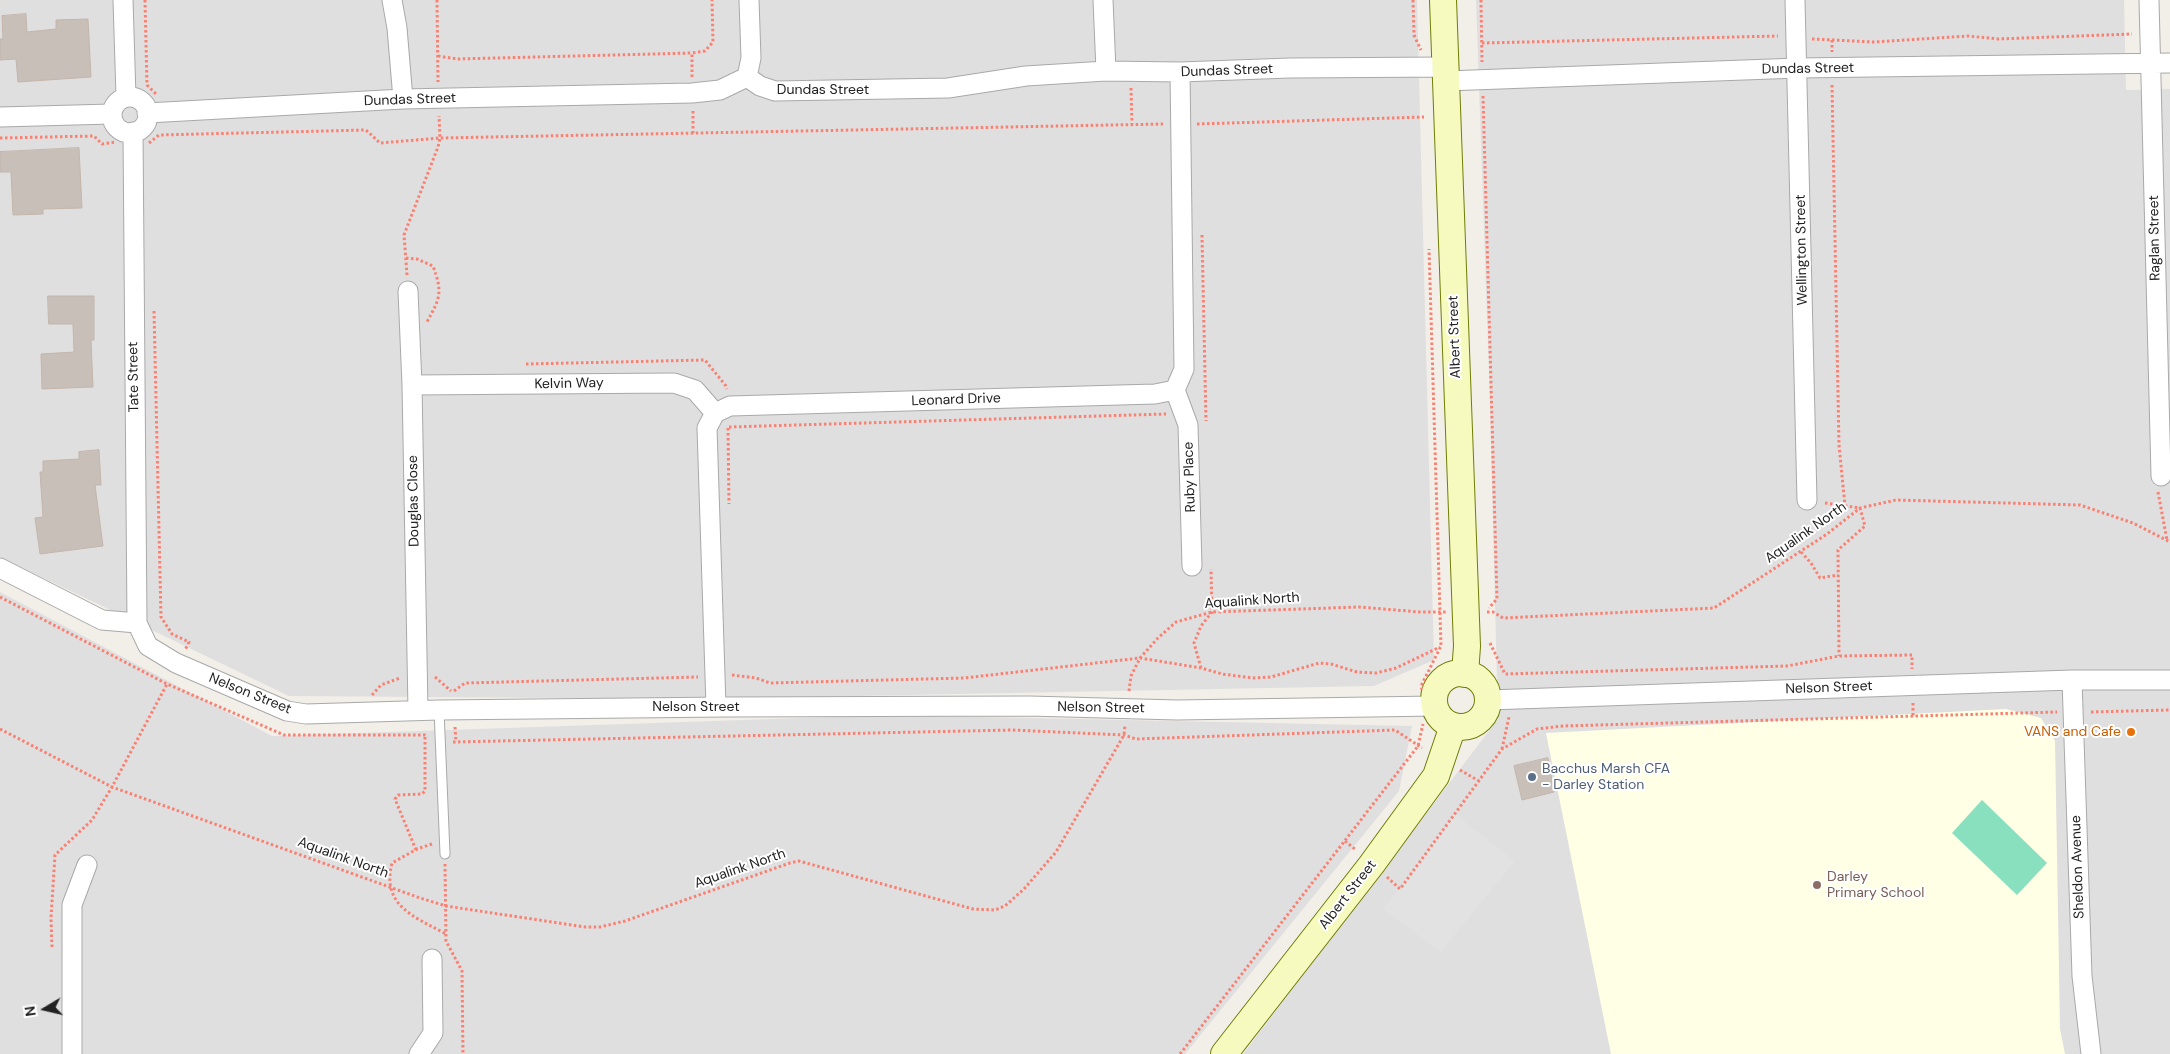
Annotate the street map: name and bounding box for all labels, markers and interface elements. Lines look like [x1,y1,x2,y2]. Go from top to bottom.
street label: Dundas Street [1762,60,1854,78]
street label: Dundas Street [1180,61,1274,81]
street label: Dundas Street [777,82,869,98]
street label: Dundas Street [363,90,457,110]
street label: Wellington Street [1793,194,1811,306]
street label: Raglan Street [2146,195,2164,281]
street label: Albert Street [1445,295,1465,379]
street label: Tate Street [125,341,143,413]
street label: Kelvin Way [534,375,604,393]
street label: Leonard Drive [911,390,1001,410]
street label: Ruby Place [1180,441,1200,513]
street label: Douglas Close [405,455,423,547]
street label: Aqualink North [1762,499,1850,567]
street label: Aqualink North [1204,589,1300,613]
street label: Nelson Street [206,670,294,718]
street label: Nelson Street [1785,678,1873,698]
street label: Nelson Street [652,699,740,715]
street label: Nelson Street [1057,699,1145,717]
place label: VANS and Cafe [2024,724,2121,740]
marker: VANS and Cafe [2125,726,2137,738]
place label: Bacchus Marsh CFA - Darley Station [1542,761,1670,794]
marker: Bacchus Marsh CFA - Darley Station [1526,771,1538,783]
street label: Sheldon Avenue [2068,815,2088,919]
street label: Aqualink North [295,834,391,882]
street label: Aqualink North [692,846,788,892]
street label: Albert Street [1316,857,1380,933]
place label: Darley Primary School [1827,869,1924,902]
marker: Darley Primary School [1811,879,1823,891]
north arrow [20,984,70,1034]
text: N [20,1005,40,1018]

